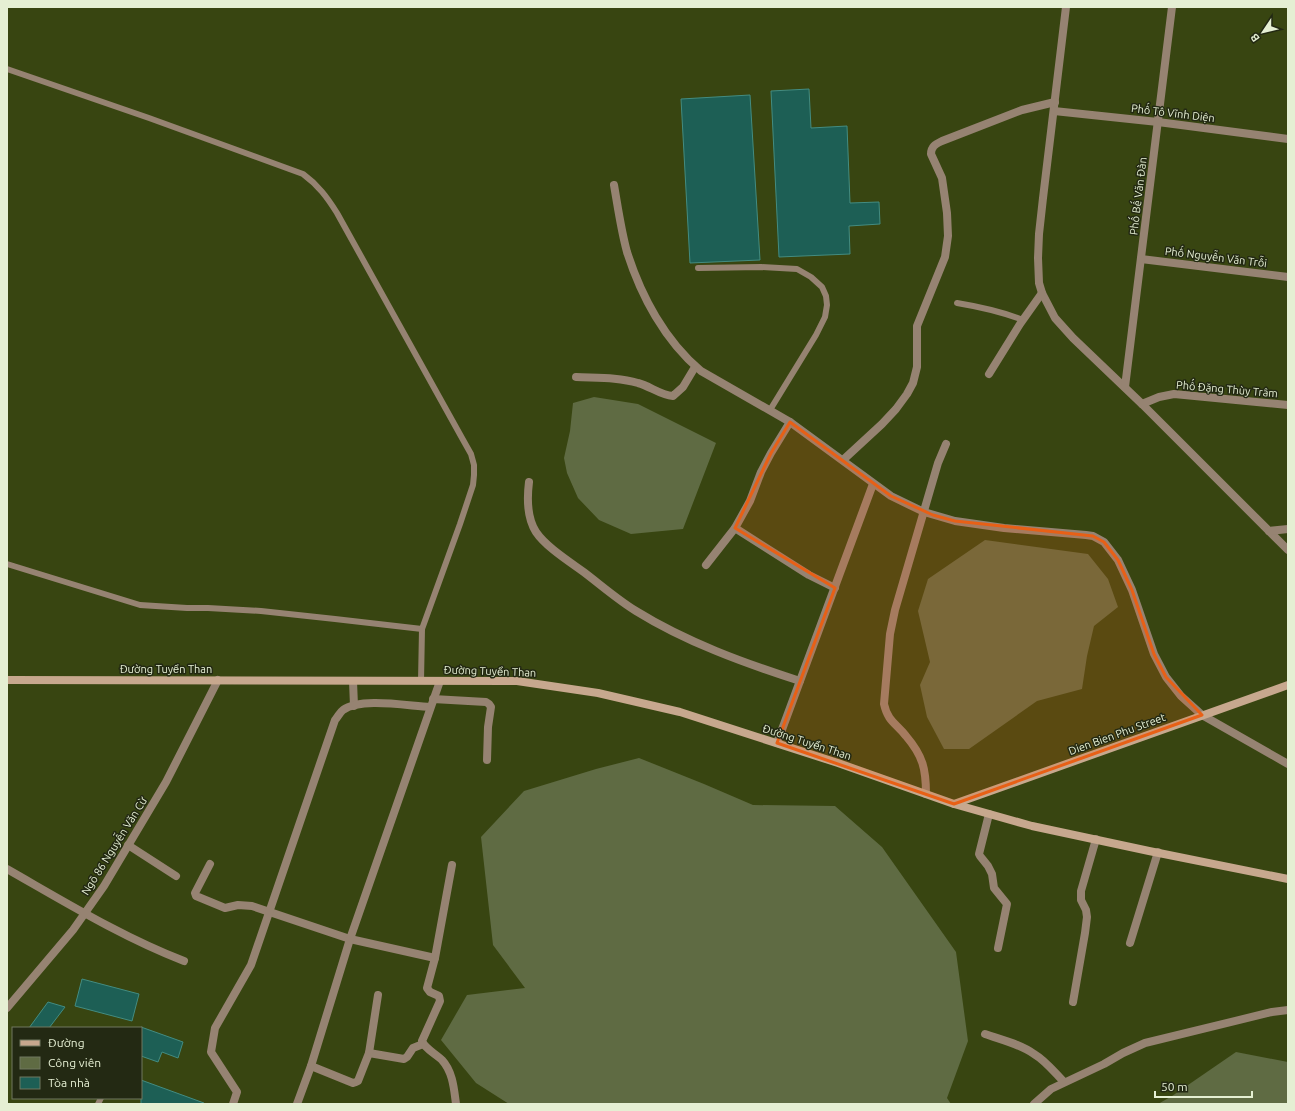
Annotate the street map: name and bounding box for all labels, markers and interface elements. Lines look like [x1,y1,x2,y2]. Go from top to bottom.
north arrow [1243,12,1283,52]
text: B [1248,31,1262,44]
street label: Phố Tô Vĩnh Diện [1130,100,1216,125]
street label: Phố Bế Văn Đàn [1126,156,1149,236]
street label: Phố Nguyễn Văn Trỗi [1164,243,1268,269]
street label: Phố Đặng Thùy Trâm [1176,377,1279,400]
street label: Đường Tuyển Than [120,663,212,675]
street label: Đường Tuyển Than [444,663,536,679]
street label: Dien Bien Phu Street [1067,711,1168,757]
street label: Đường Tuyển Than [761,722,853,762]
street label: Ngõ 86 Nguyễn Văn Cừ [78,794,149,897]
legend [12,1027,142,1099]
text: Đường [48,1036,85,1049]
text: Công viên [48,1056,101,1069]
scale bar [1155,1073,1252,1099]
text: Tòa nhà [48,1076,90,1089]
text: 50 m [1161,1080,1188,1093]

